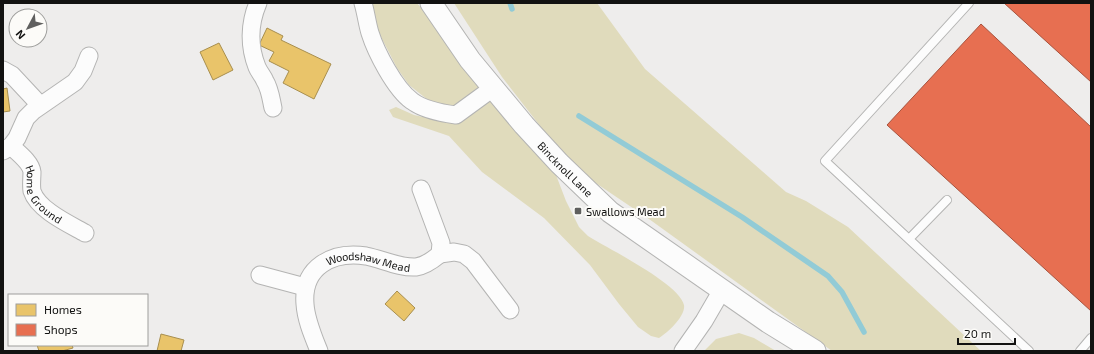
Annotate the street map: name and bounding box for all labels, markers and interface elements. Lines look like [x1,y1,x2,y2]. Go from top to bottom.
north arrow [8,8,48,48]
text: N [13,28,28,42]
street label: Bincknoll Lane [536,138,596,199]
street label: Home Ground [24,163,65,225]
place label: Swallows Mead [586,205,665,218]
marker: Swallows Mead [573,206,583,216]
street label: Woodshaw Mead [324,249,411,274]
legend [8,294,148,346]
text: Homes [44,302,82,316]
scale bar [958,320,1015,346]
text: Shops [44,322,78,336]
text: 20 m [964,326,991,340]

